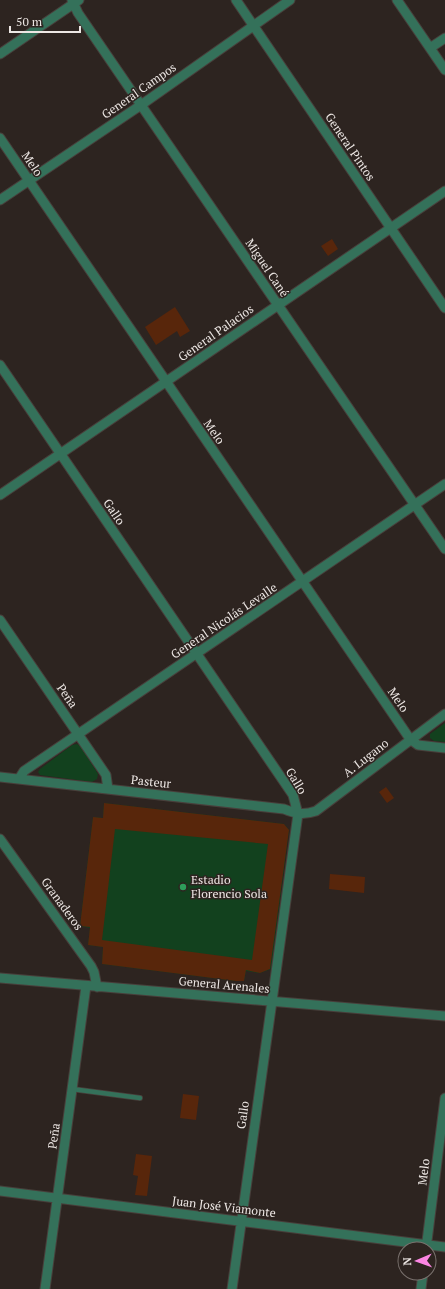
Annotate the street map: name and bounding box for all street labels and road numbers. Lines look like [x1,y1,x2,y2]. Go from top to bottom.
street label: General Campos [99,59,179,122]
street label: General Pintos [322,110,379,184]
street label: Melo [19,148,46,179]
street label: Miguel Cané [243,236,292,300]
street label: General Palacios [175,301,256,364]
street label: Melo [201,416,228,447]
street label: Gallo [100,496,129,528]
street label: General Nicolás Levalle [168,580,280,662]
street label: Peña [54,681,81,711]
street label: Melo [385,684,412,715]
street label: A. Lugano [340,735,392,780]
street label: Gallo [283,765,310,797]
street label: Pasteur [130,772,172,791]
street label: Granaderos [38,875,86,933]
street label: General Arenales [178,973,270,996]
street label: Gallo [233,1100,252,1130]
street label: Peña [44,1122,63,1150]
street label: Melo [414,1157,433,1186]
street label: Juan José Viamonte [171,1193,277,1220]

